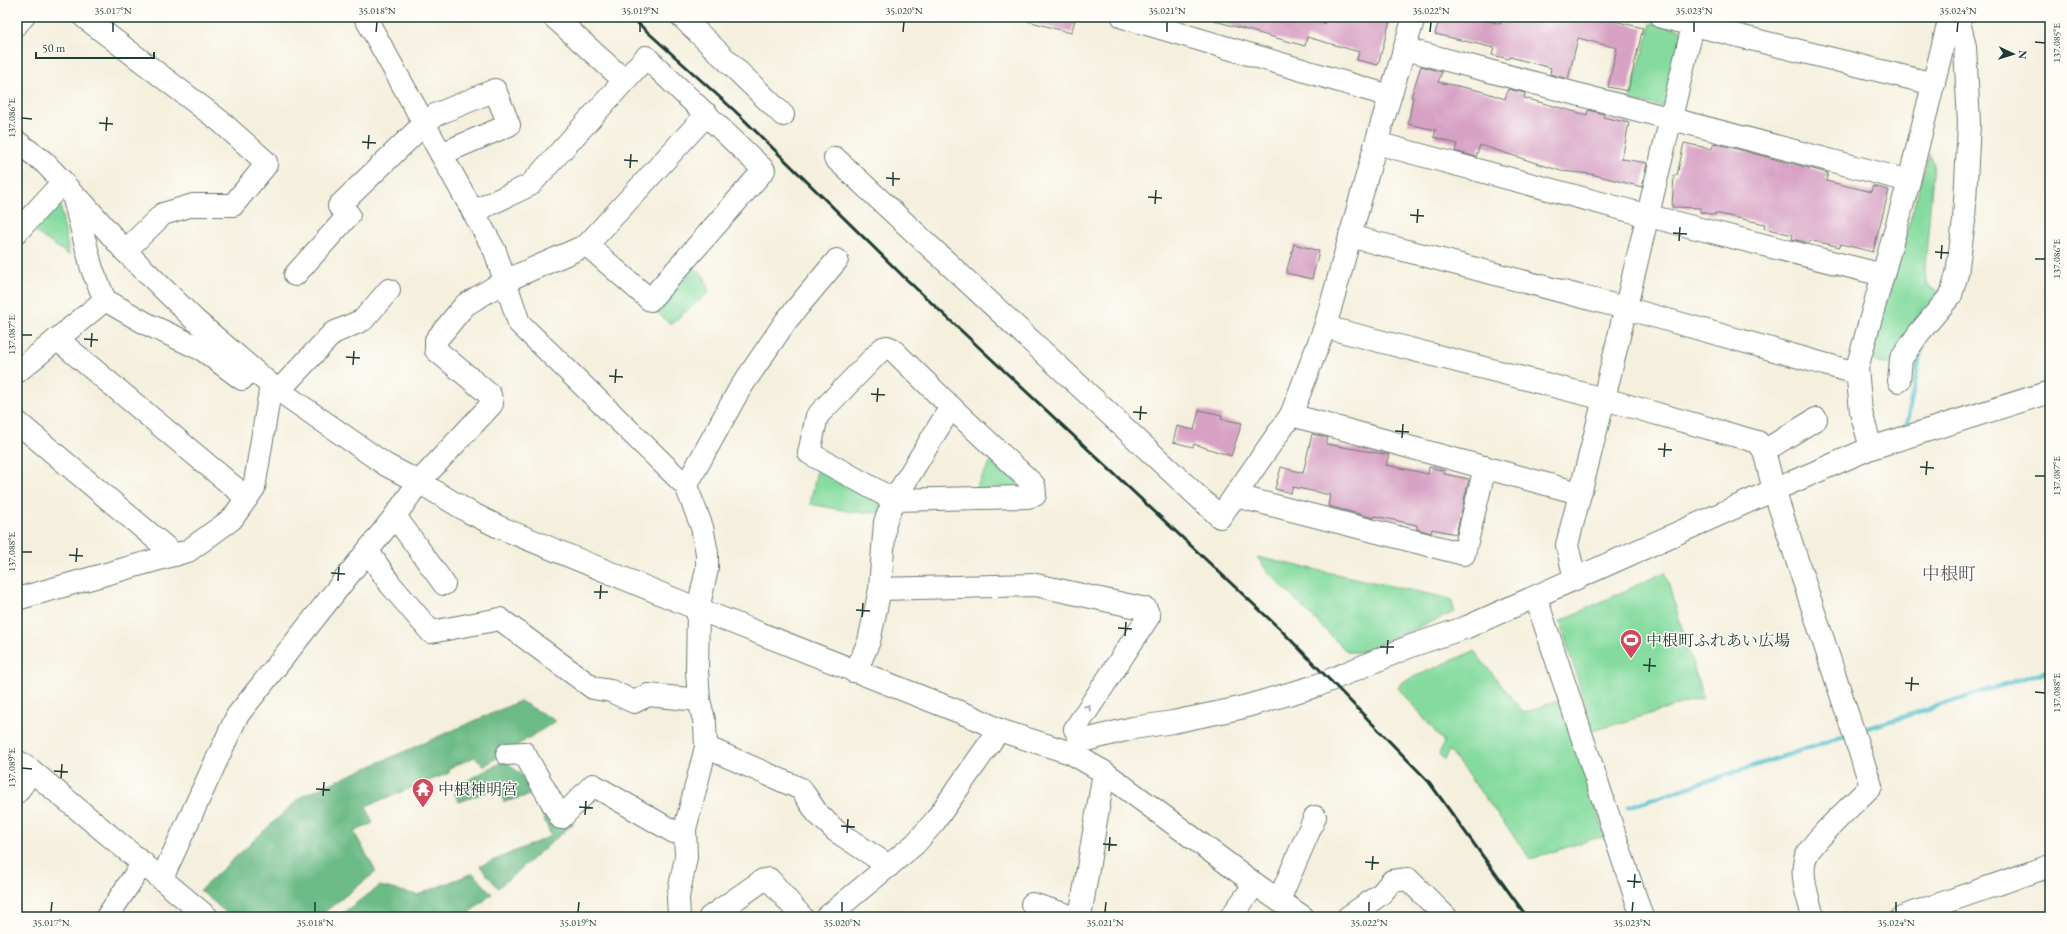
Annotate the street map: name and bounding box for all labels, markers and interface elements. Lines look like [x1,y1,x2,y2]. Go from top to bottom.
text: 35.017°N [94,4,132,17]
text: 35.018°N [358,4,396,17]
text: 35.019°N [621,4,659,17]
text: 35.020°N [885,4,923,17]
text: 35.021°N [1148,4,1186,17]
text: 35.022°N [1412,4,1450,17]
text: 35.023°N [1675,4,1713,17]
text: 35.024°N [1939,4,1977,17]
text: 137.085°E [2050,23,2063,63]
scale bar [36,34,154,60]
north arrow [1993,34,2033,74]
text: 50 m [42,40,66,56]
text: N [2016,50,2030,60]
text: 137.086°E [5,98,18,138]
text: 137.086°E [2050,239,2063,279]
text: 137.087°E [5,315,18,355]
text: 137.087°E [2050,456,2063,496]
text: 137.088°E [5,532,18,572]
district label: 中根町 [1922,562,1976,585]
sports icon: 中根町ふれあい広場 [1618,627,1644,660]
place label: 中根町ふれあい広場 [1646,630,1790,651]
text: 137.088°E [2050,673,2063,713]
one-way arrow [1083,705,1090,712]
text: 137.089°E [5,748,18,788]
temple icon: 中根神明宮 [410,776,436,809]
place label: 中根神明宮 [438,779,518,800]
text: 35.017°N [32,916,70,929]
text: 35.018°N [296,916,334,929]
text: 35.019°N [559,916,597,929]
text: 35.020°N [823,916,861,929]
text: 35.021°N [1086,916,1124,929]
text: 35.022°N [1350,916,1388,929]
text: 35.023°N [1613,916,1651,929]
text: 35.024°N [1877,916,1915,929]

